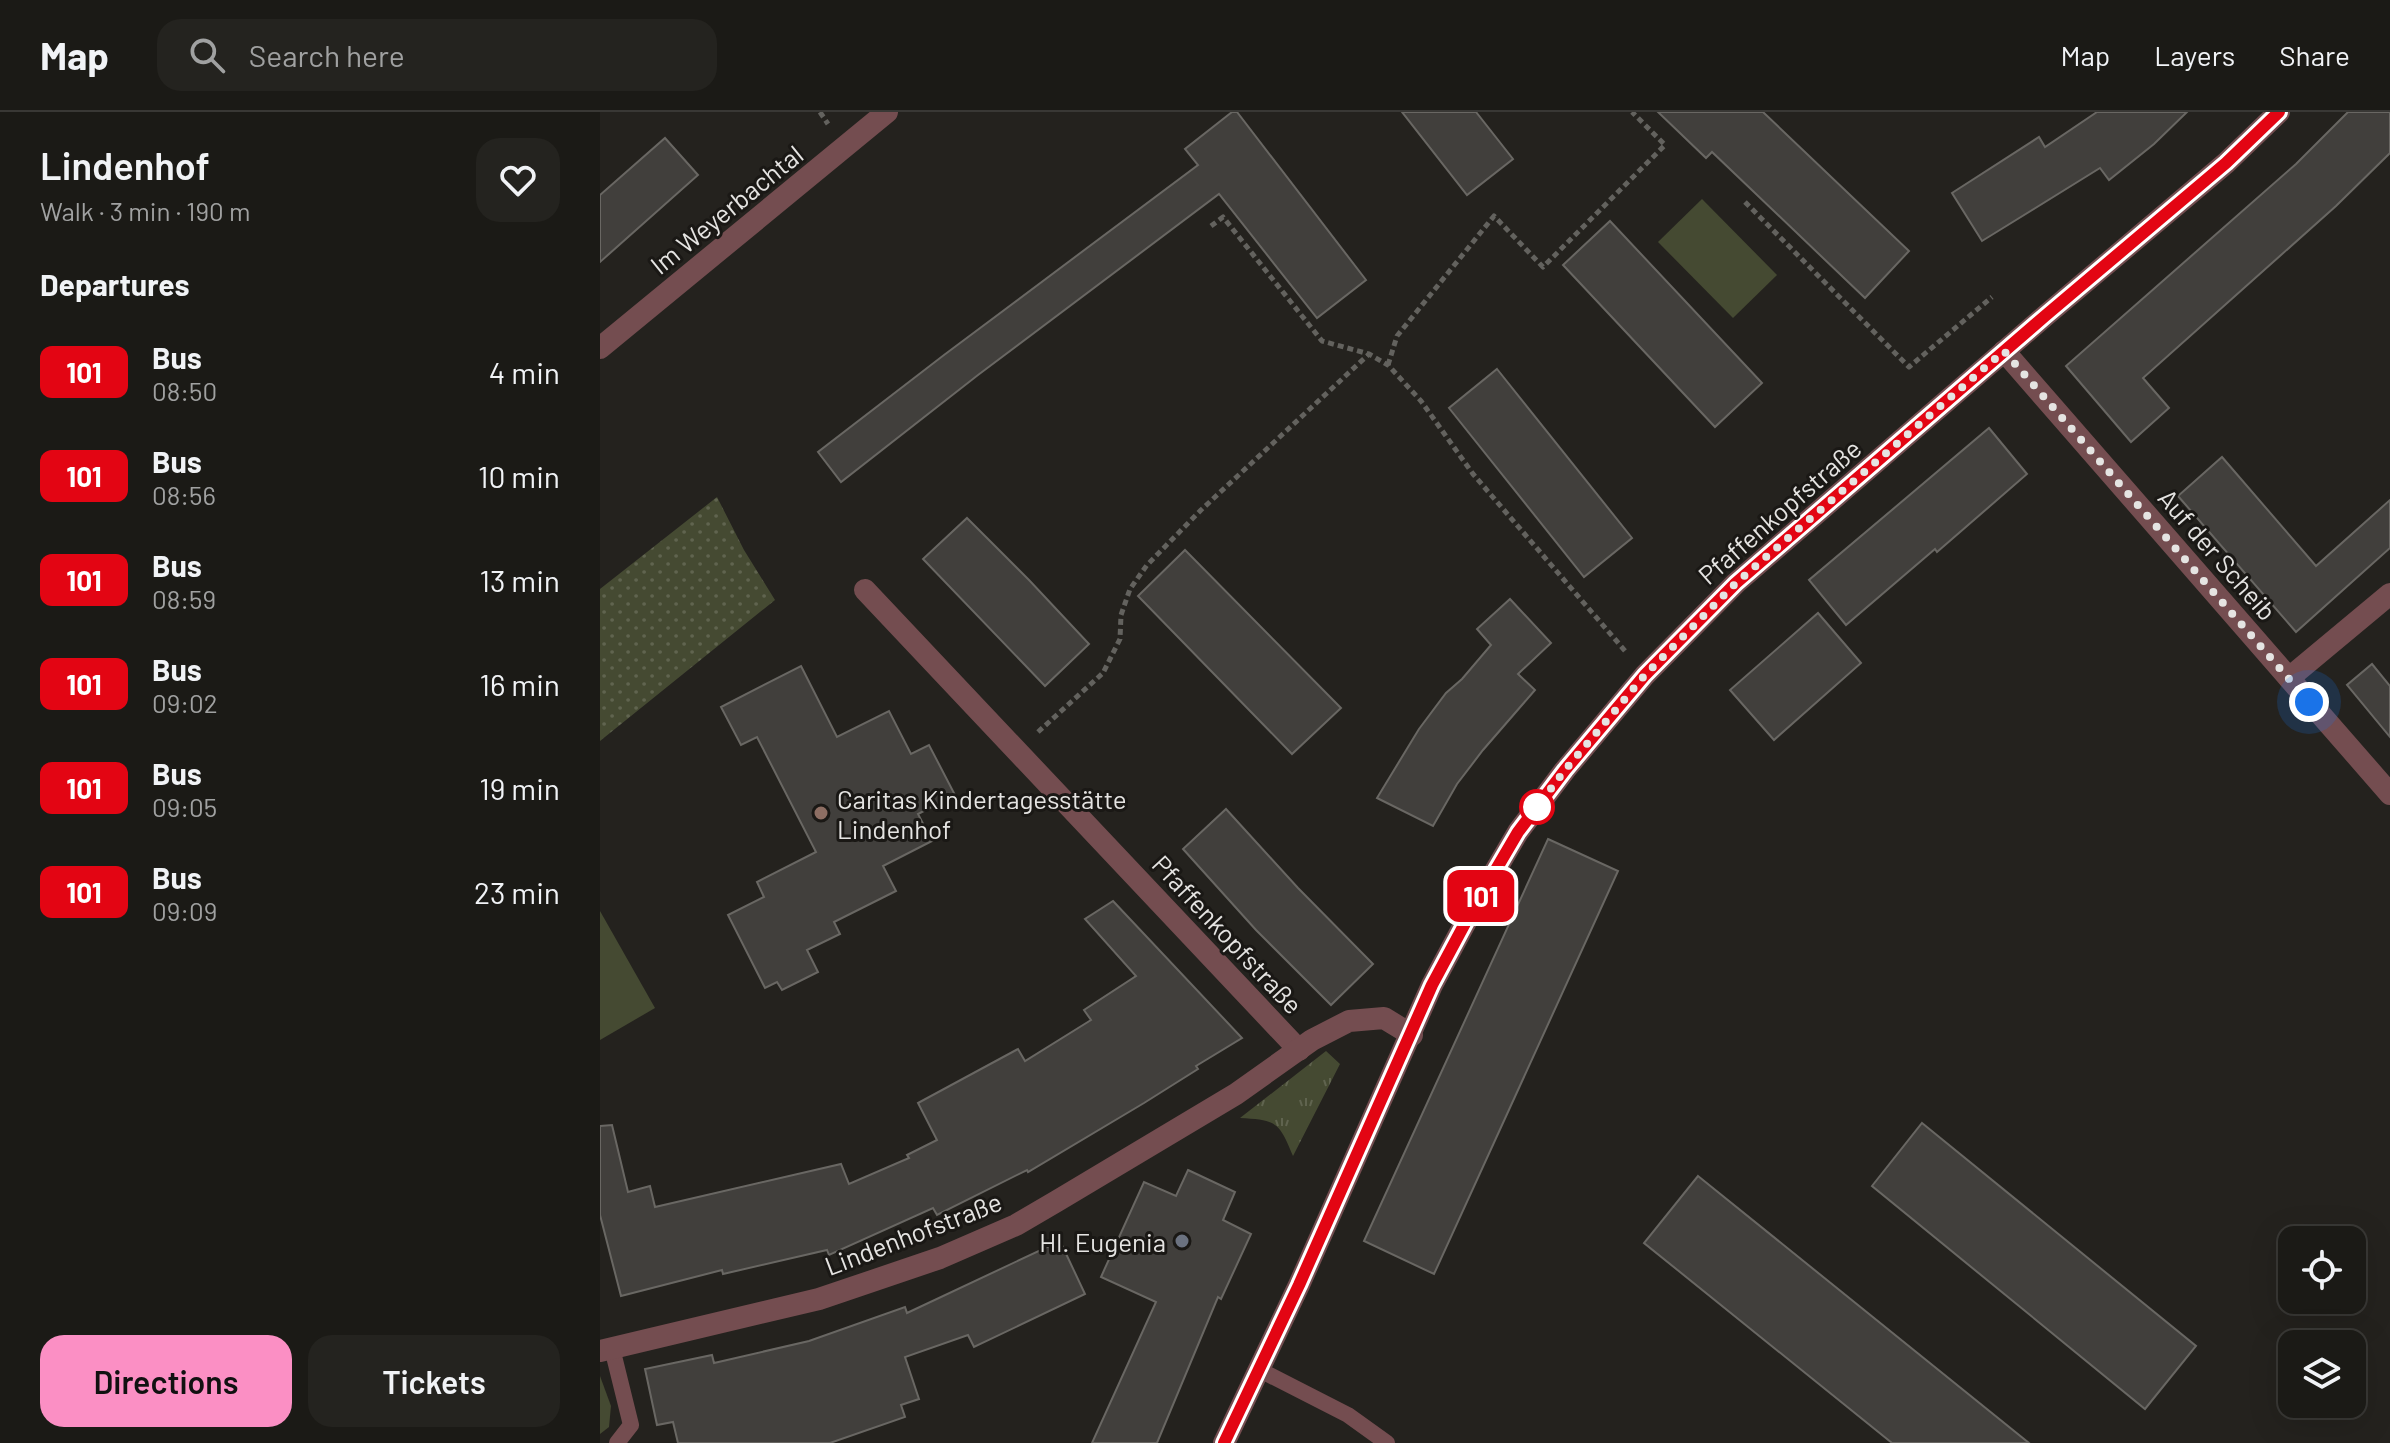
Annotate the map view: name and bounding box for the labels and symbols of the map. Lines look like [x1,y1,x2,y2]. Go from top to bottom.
street label: Im Weyerbachtal [644,138,808,280]
street label: Pfaffenkopfstraße [1691,432,1867,590]
street label: Auf der Scheib [2152,482,2284,626]
your location [2289,682,2329,722]
place label: Caritas Kindertagesstätte Lindenhof [837,783,1127,844]
unlabelled marker [1520,790,1554,824]
marker: Caritas Kindertagesstätte Lindenhof [812,804,830,822]
street label: Pfaffenkopfstraße [1147,848,1309,1020]
line badge: 101 [1435,870,1527,922]
street label: Lindenhofstraße [820,1185,1006,1281]
place label: Hl. Eugenia [1039,1226,1166,1257]
marker: Hl. Eugenia [1173,1232,1191,1250]

